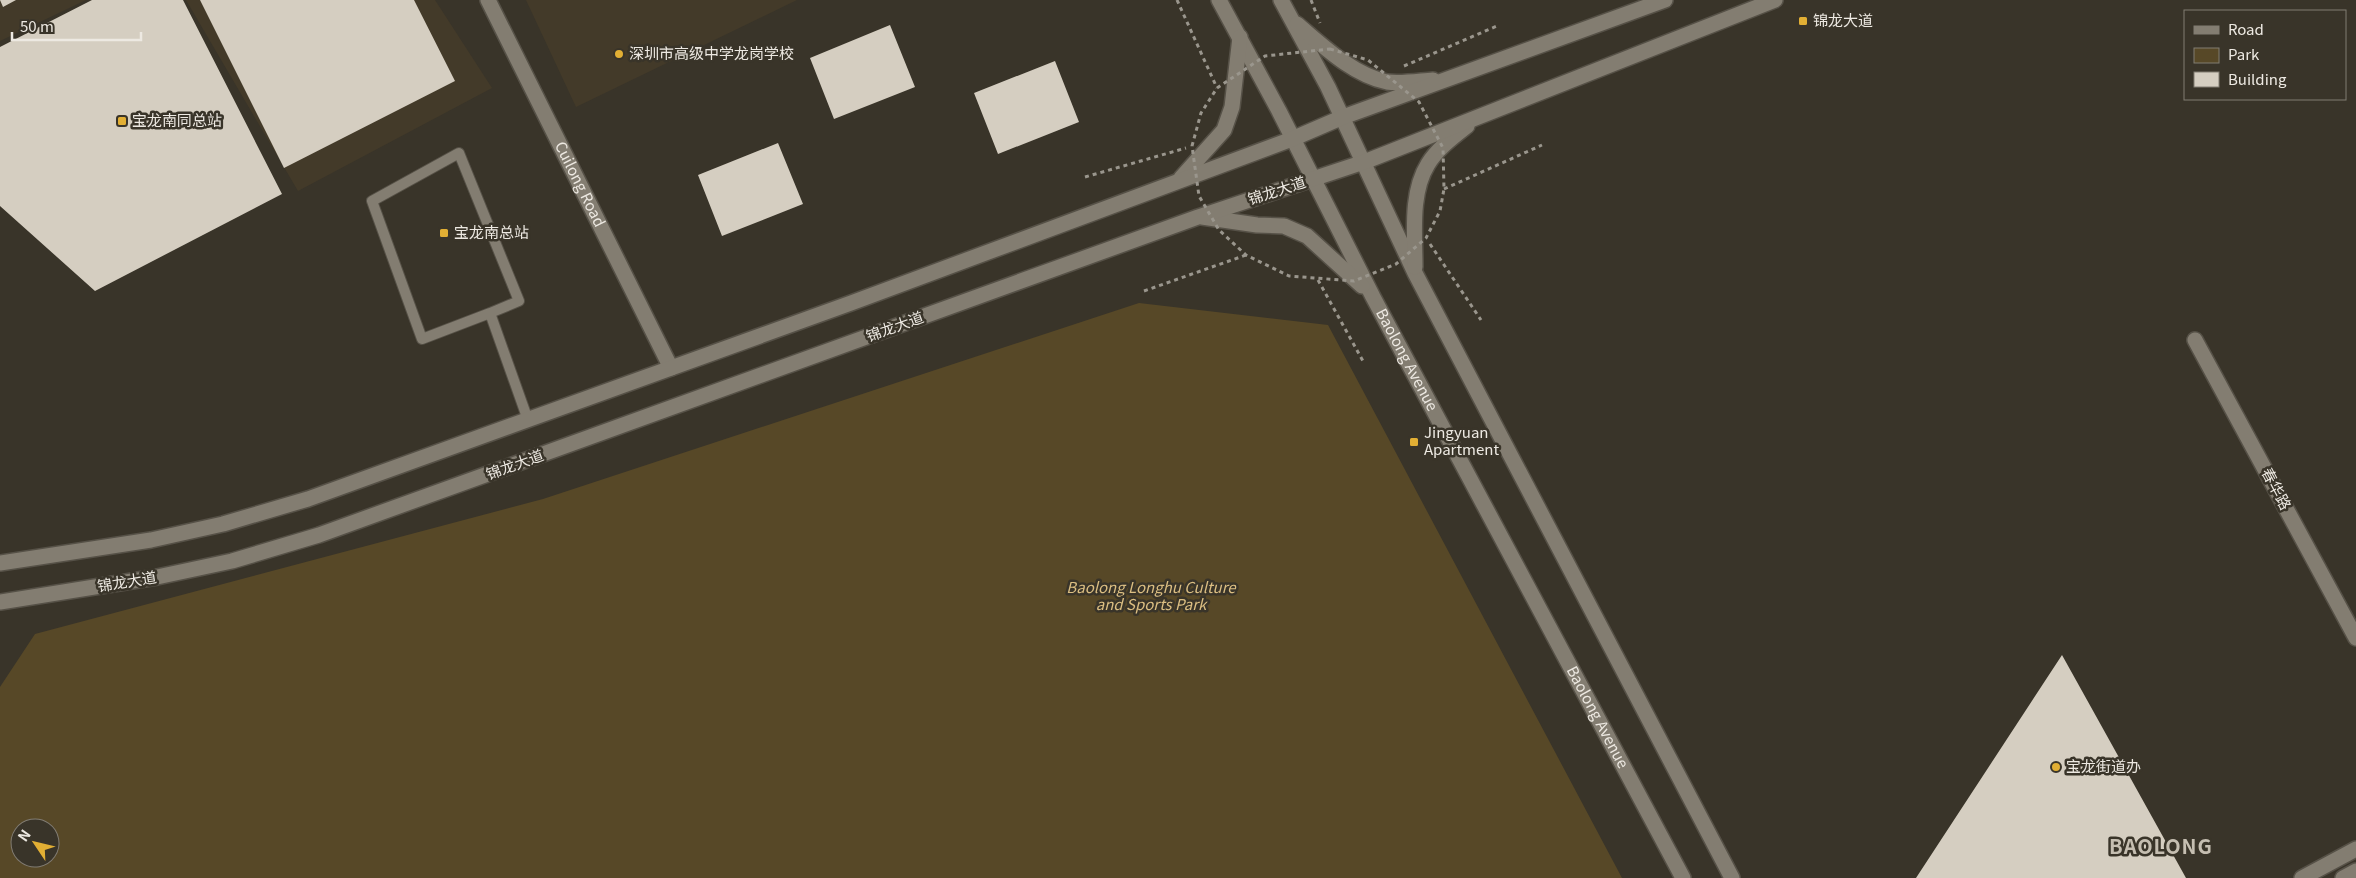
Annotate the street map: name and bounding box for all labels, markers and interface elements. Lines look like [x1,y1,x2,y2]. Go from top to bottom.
place label: 锦龙大道 [1813,9,1873,30]
scale bar [12,10,141,42]
legend [2184,10,2346,100]
text: 50 m [20,15,54,36]
marker: 锦龙大道 [1797,15,1809,27]
text: Road [2228,18,2264,39]
place label: 深圳市高级中学龙岗学校 [629,42,794,63]
text: Park [2228,43,2260,64]
marker: 深圳市高级中学龙岗学校 [613,48,625,60]
text: Building [2228,68,2287,89]
place label: 宝龙南同总站 [132,109,222,130]
marker: 宝龙南同总站 [116,115,128,127]
street label: Cuilong Road [551,138,611,230]
street label: 锦龙大道 [1245,170,1308,209]
place label: 宝龙南总站 [454,221,529,242]
marker: 宝龙南总站 [438,227,450,239]
street label: Baolong Avenue [1372,304,1444,414]
street label: 锦龙大道 [863,305,926,346]
place label: Jingyuan Apartment [1424,421,1499,459]
marker: Jingyuan Apartment [1408,436,1420,448]
street label: 锦龙大道 [483,443,546,484]
street label: 春华路 [2257,463,2297,513]
street label: 锦龙大道 [95,565,158,596]
park label: Baolong Longhu Culture and Sports Park [1066,576,1237,614]
street label: Baolong Avenue [1563,662,1635,772]
place label: 宝龙街道办 [2066,755,2141,776]
marker: 宝龙街道办 [2050,761,2062,773]
north arrow [10,818,60,868]
text: N [12,825,35,845]
district label: BAOLONG [2109,831,2213,860]

